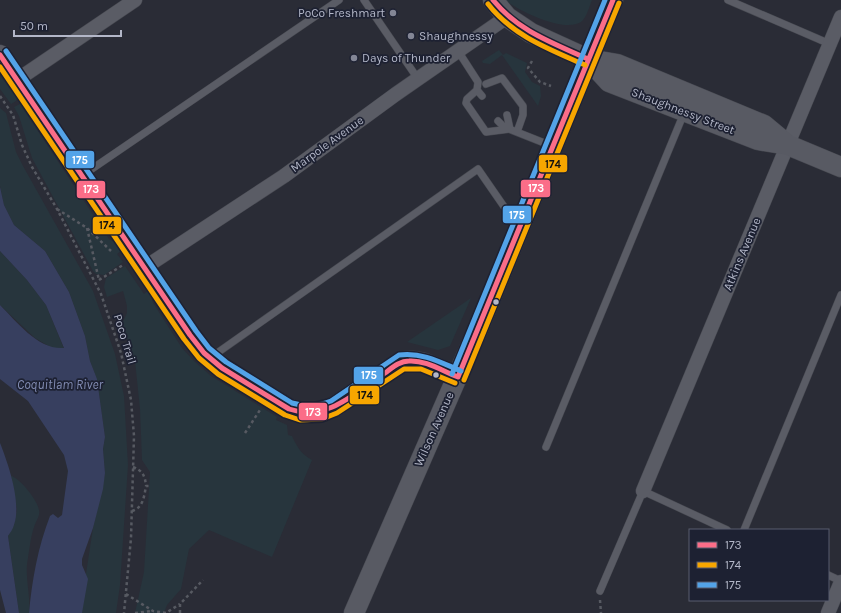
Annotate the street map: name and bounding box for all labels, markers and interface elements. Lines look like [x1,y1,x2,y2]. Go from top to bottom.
place label: PoCo Freshmart [298,6,385,20]
marker: PoCo Freshmart [388,8,398,18]
scale bar [14,12,121,38]
text: 50 m [20,19,48,33]
place label: Shaughnessy [419,29,493,43]
marker: Shaughnessy [406,31,416,41]
place label: Days of Thunder [362,51,451,65]
marker: Days of Thunder [349,53,359,63]
street label: Shaughnessy Street [629,85,737,137]
street label: Marpole Avenue [288,113,366,175]
line badge: 175 [65,150,95,169]
text: 175 [72,154,88,167]
line badge: 174 [538,154,568,173]
text: 174 [545,158,561,171]
line badge: 173 [520,179,551,198]
line badge: 173 [76,180,106,199]
text: 173 [528,182,544,195]
text: 173 [83,183,99,196]
line badge: 175 [502,205,532,224]
text: 175 [509,209,525,222]
line badge: 174 [92,216,122,235]
street label: Atkins Avenue [720,216,764,292]
text: 174 [99,219,115,232]
unlabelled marker [491,297,501,307]
street label: Poco Trail [111,312,139,366]
line badge: 175 [353,366,384,385]
text: 175 [361,369,377,382]
unlabelled marker [431,370,441,380]
water label: Coquitlam River [17,377,104,393]
line badge: 174 [349,385,380,405]
text: 174 [357,389,373,402]
street label: Wilson Avenue [411,390,457,468]
line badge: 173 [298,402,328,421]
text: 173 [305,406,321,419]
legend [689,529,829,601]
text: 173 [725,538,742,552]
text: 174 [725,558,742,572]
text: 175 [725,578,742,592]

